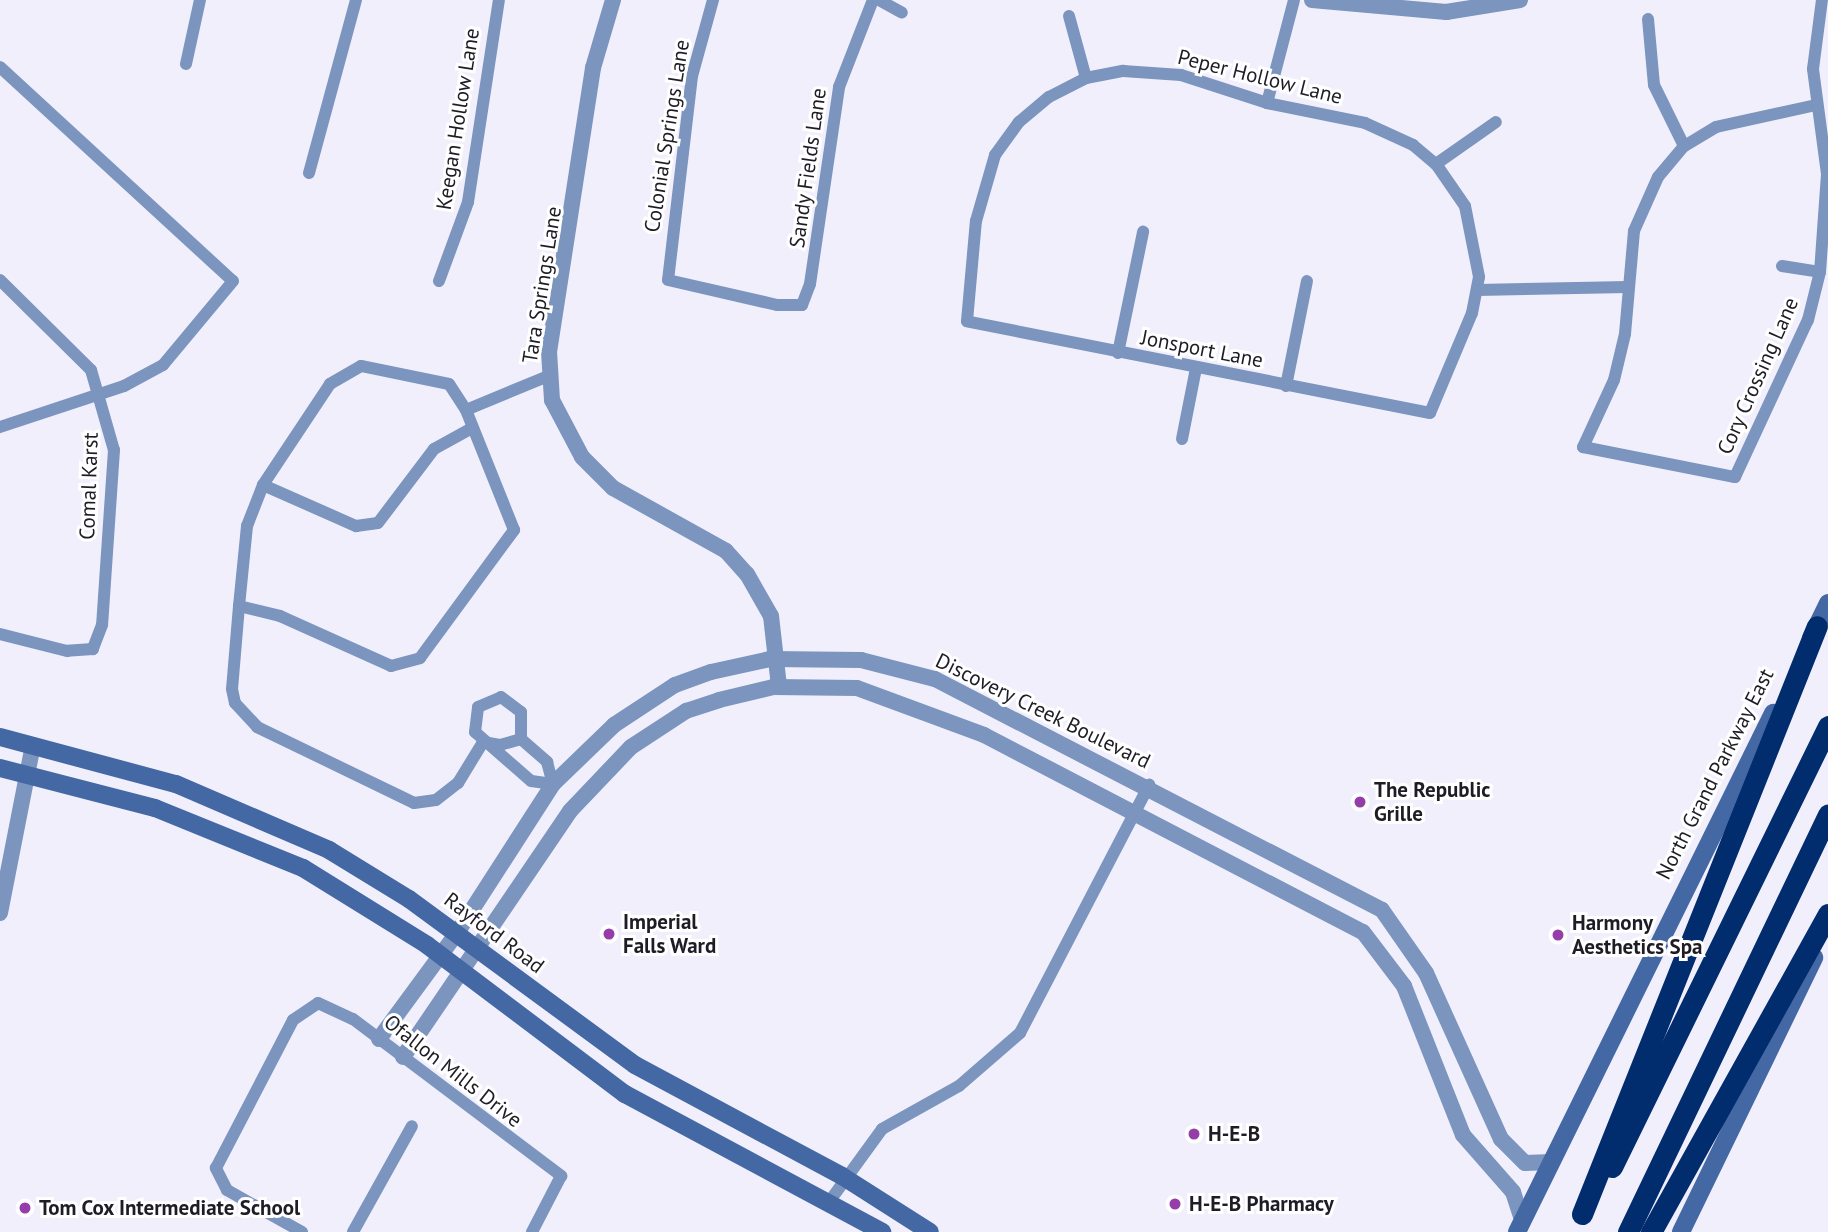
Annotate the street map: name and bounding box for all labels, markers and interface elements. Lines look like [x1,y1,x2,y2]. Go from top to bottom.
street label: Keegan Hollow Lane [431,26,485,212]
street label: Colonial Springs Lane [639,38,695,234]
street label: Peper Hollow Lane [1175,44,1345,110]
street label: Sandy Fields Lane [784,86,832,250]
street label: Tara Springs Lane [517,205,567,365]
street label: Cory Crossing Lane [1712,293,1804,459]
street label: Jonsport Lane [1139,325,1265,373]
street label: Comal Karst [75,432,103,540]
street label: Discovery Creek Boulevard [931,648,1155,774]
street label: North Grand Parkway East [1651,664,1779,884]
place label: The Republic Grille [1374,777,1490,827]
marker: The Republic Grille [1352,794,1368,810]
street label: Rayford Road [439,887,549,979]
place label: Imperial Falls Ward [623,909,717,959]
place label: Harmony Aesthetics Spa [1572,910,1702,960]
marker: Imperial Falls Ward [601,926,617,942]
marker: Harmony Aesthetics Spa [1550,927,1566,943]
street label: Ofallon Mills Drive [379,1009,527,1133]
place label: H-E-B [1208,1121,1260,1147]
marker: H-E-B [1186,1126,1202,1142]
place label: H-E-B Pharmacy [1189,1191,1334,1217]
place label: Tom Cox Intermediate School [39,1195,301,1221]
marker: H-E-B Pharmacy [1167,1196,1183,1212]
marker: Tom Cox Intermediate School [17,1200,33,1216]

